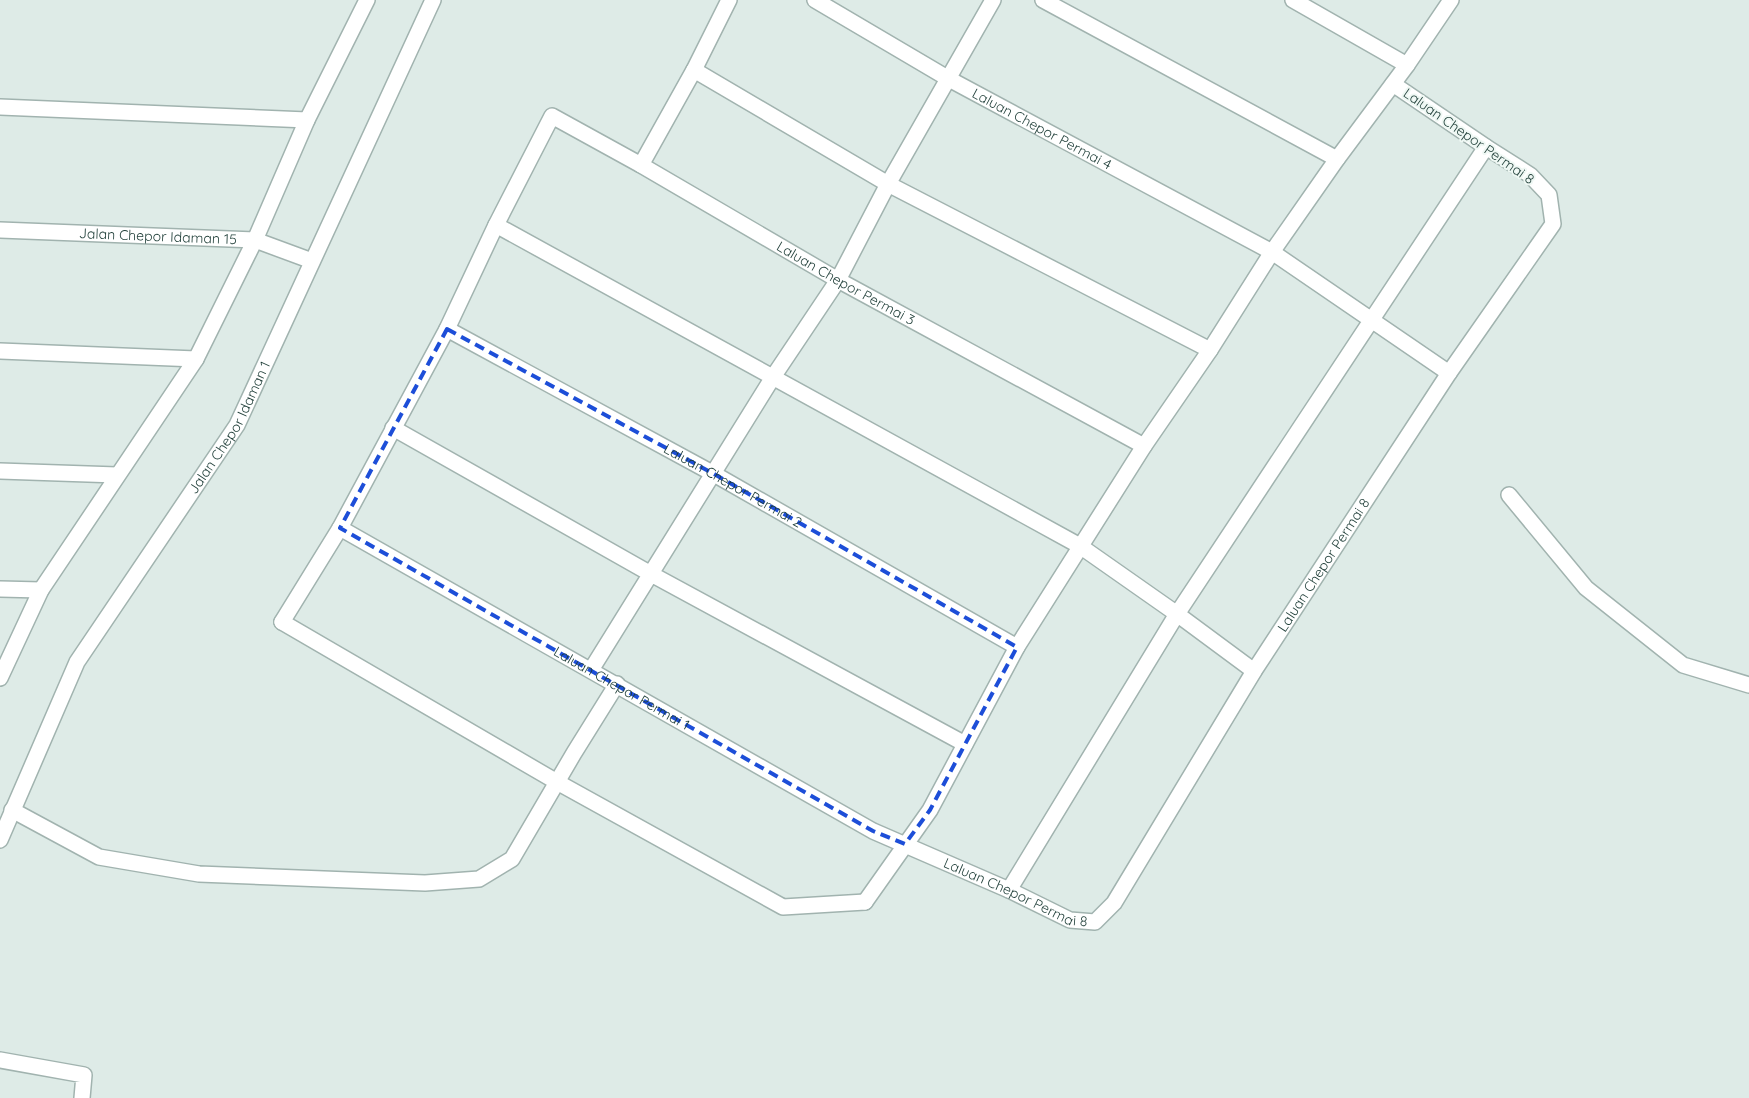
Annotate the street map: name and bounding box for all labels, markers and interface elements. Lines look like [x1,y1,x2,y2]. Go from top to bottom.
street label: Laluan Chepor Permai 4 [969,84,1115,173]
street label: Laluan Chepor Permai 8 [1400,84,1538,188]
street label: Jalan Chepor Idaman 15 [79,224,237,248]
street label: Laluan Chepor Permai 3 [773,237,918,329]
street label: Jalan Chepor Idaman 1 [184,358,274,497]
street label: Laluan Chepor Permai 2 [661,439,806,532]
street label: Laluan Chepor Permai 8 [1273,495,1374,635]
street label: Laluan Chepor Permai 1 [551,642,693,734]
street label: Laluan Chepor Permai 8 [941,854,1088,930]

